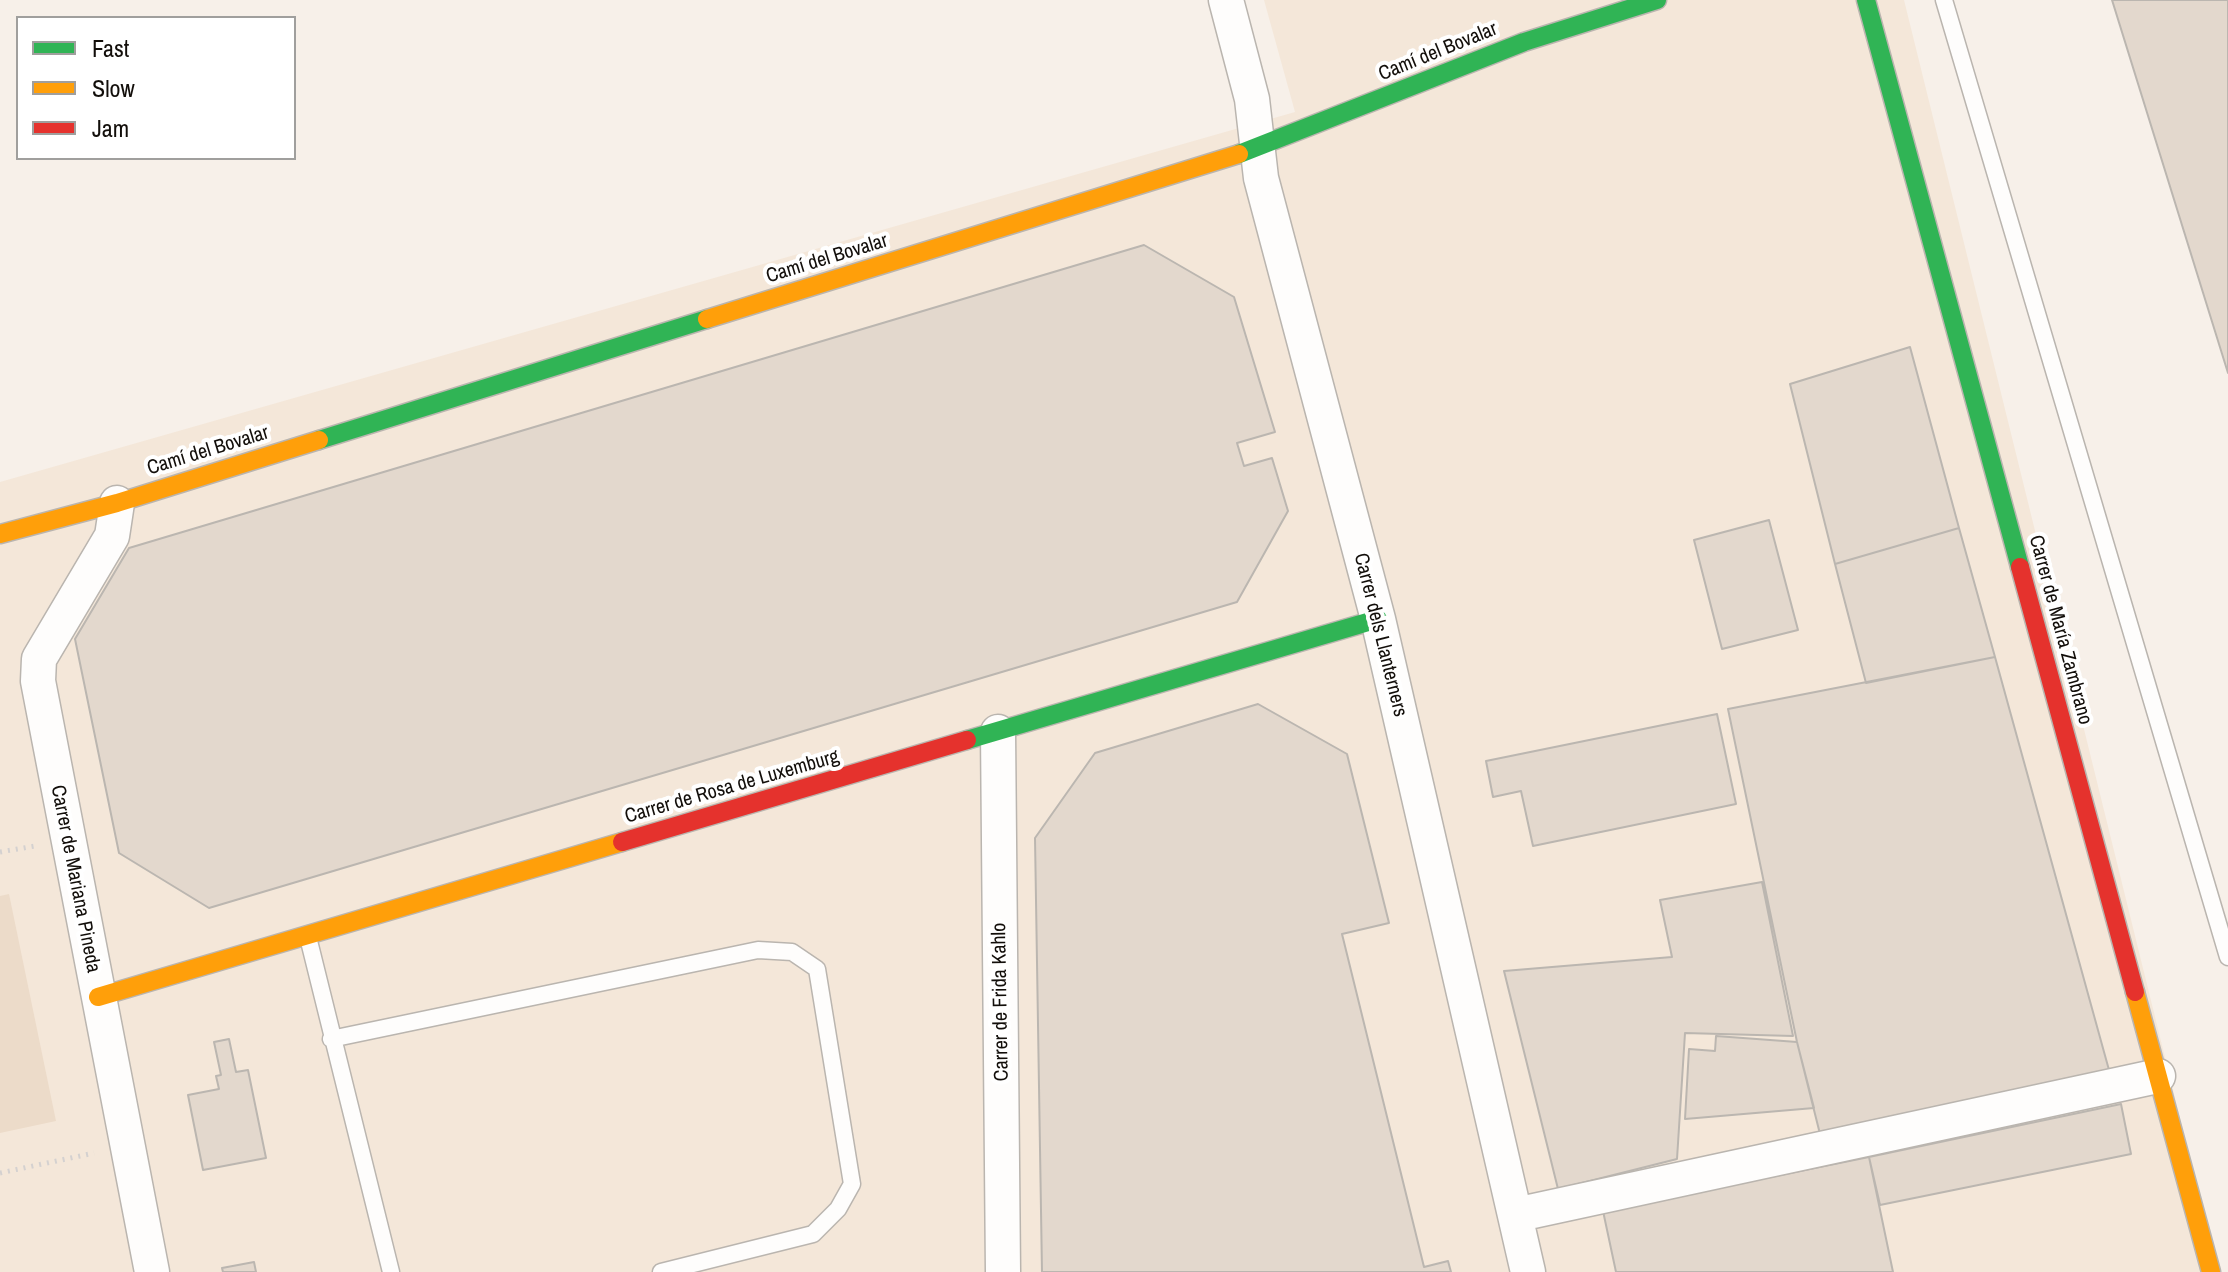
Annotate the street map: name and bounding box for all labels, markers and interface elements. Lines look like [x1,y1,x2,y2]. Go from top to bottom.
legend [16,16,296,160]
street label: Camí del Bovalar [1375,17,1501,87]
text: Fast [92,32,129,64]
text: Slow [92,72,135,104]
text: Jam [92,112,129,144]
street label: Camí del Bovalar [763,229,891,289]
street label: Camí del Bovalar [144,421,272,481]
street label: Carrer de María Zambrano [2023,533,2097,727]
street label: Carrer dels Llanterners [1348,551,1412,719]
street label: Carrer de Rosa de Luxemburg [622,745,842,829]
street label: Carrer de Mariana Pineda [45,783,105,975]
street label: Carrer de Frida Kahlo [988,923,1014,1081]

